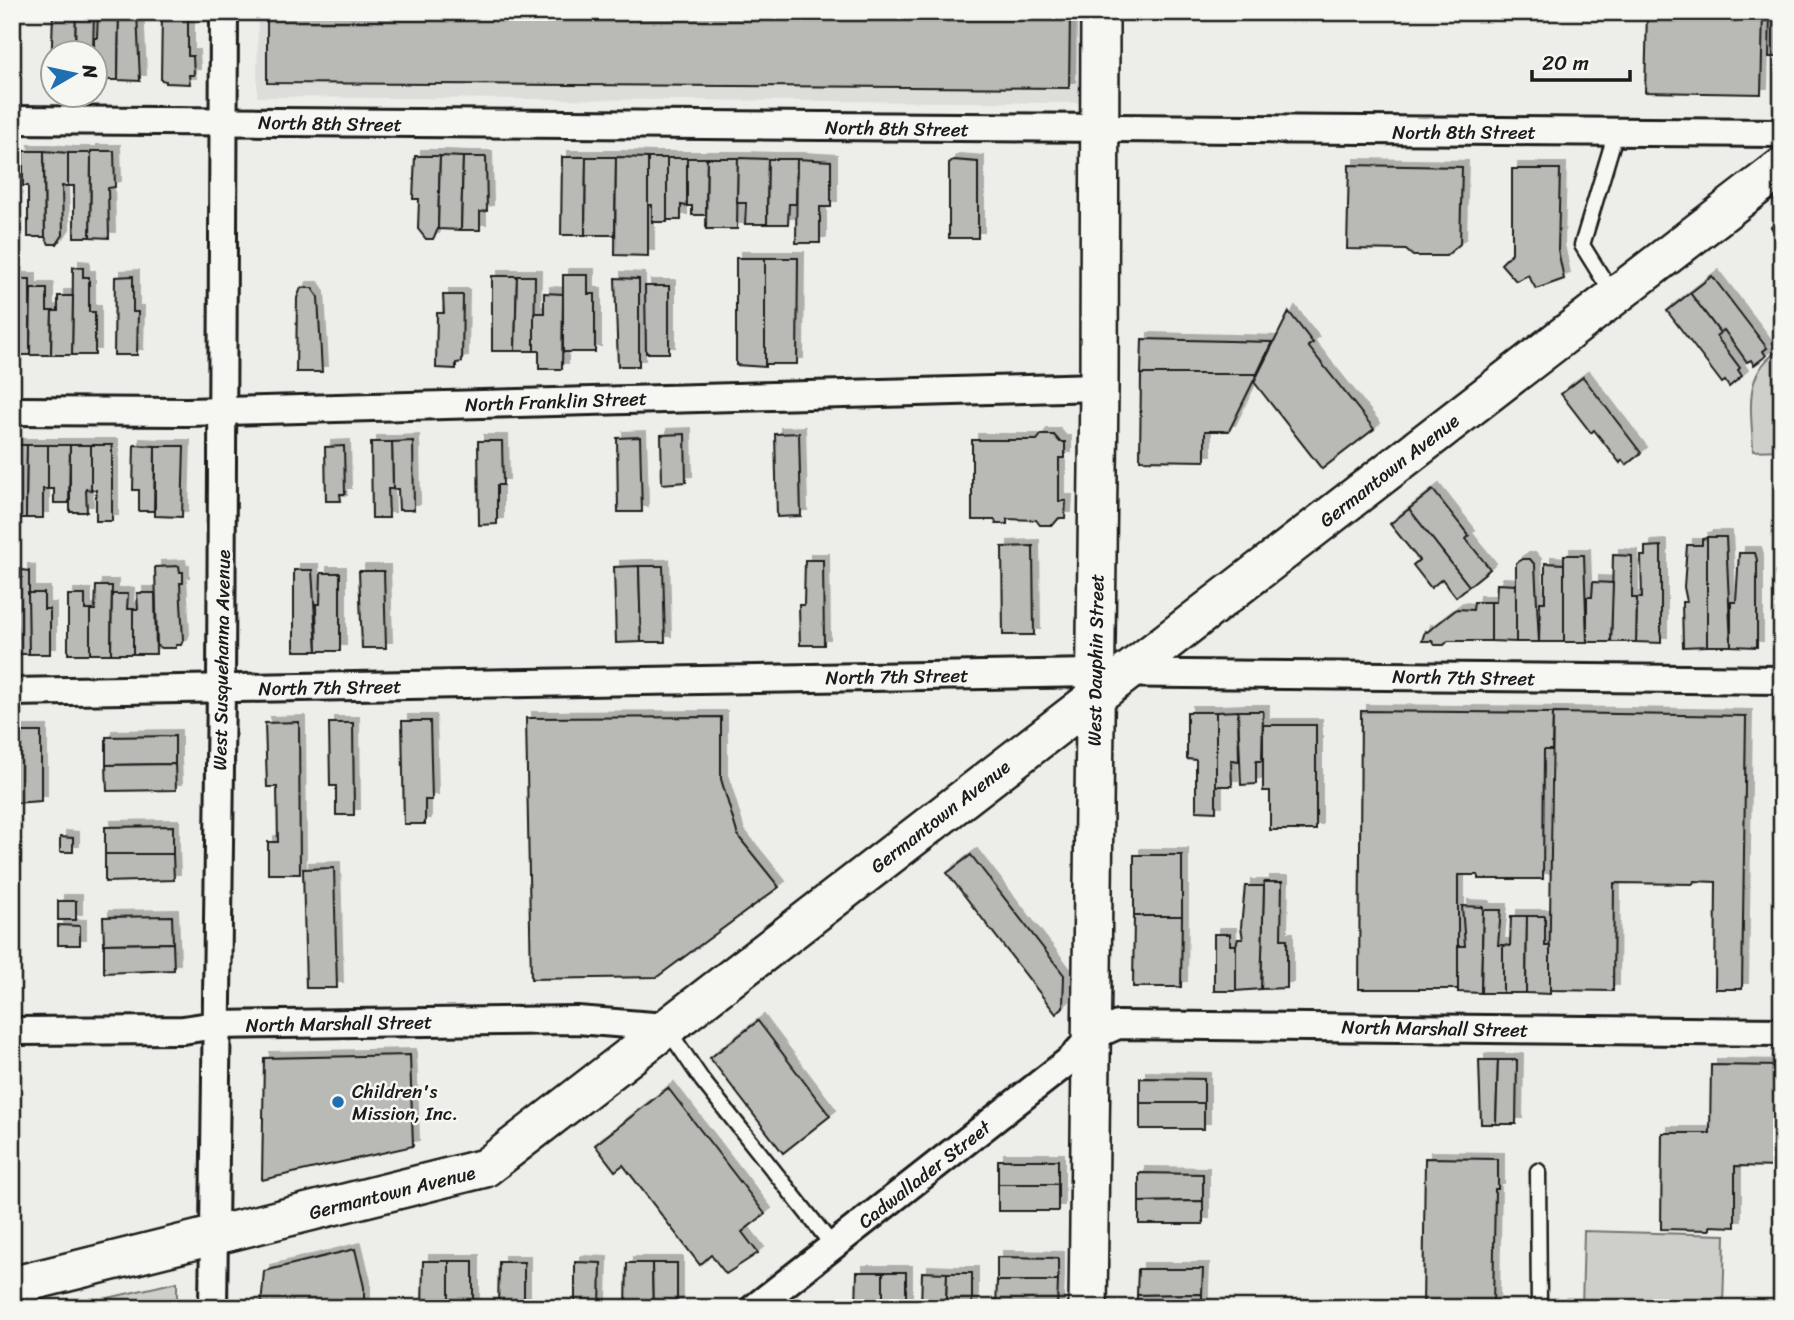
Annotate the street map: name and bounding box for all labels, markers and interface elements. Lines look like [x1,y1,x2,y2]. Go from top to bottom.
north arrow [38,38,108,108]
scale bar [1532,38,1630,82]
text: 20 m [1542,44,1589,82]
text: N [73,61,108,81]
street label: North 8th Street [258,106,402,141]
street label: North 8th Street [825,111,969,146]
street label: North 8th Street [1392,116,1536,149]
street label: North Franklin Street [464,382,648,421]
street label: Germantown Avenue [1312,405,1467,536]
street label: West Susquehanna Avenue [203,549,240,771]
street label: West Dauphin Street [1077,573,1114,747]
street label: North 7th Street [825,659,969,694]
street label: North 7th Street [1392,660,1536,695]
street label: North 7th Street [258,670,402,705]
street label: Germantown Avenue [863,751,1018,882]
street label: North Marshall Street [245,1005,433,1042]
street label: North Marshall Street [1341,1010,1529,1047]
place label: Children's Mission, Inc. [352,1075,458,1130]
marker: Children's Mission, Inc. [330,1094,346,1110]
street label: Cadwallader Street [850,1111,999,1237]
street label: Germantown Avenue [305,1156,479,1229]

